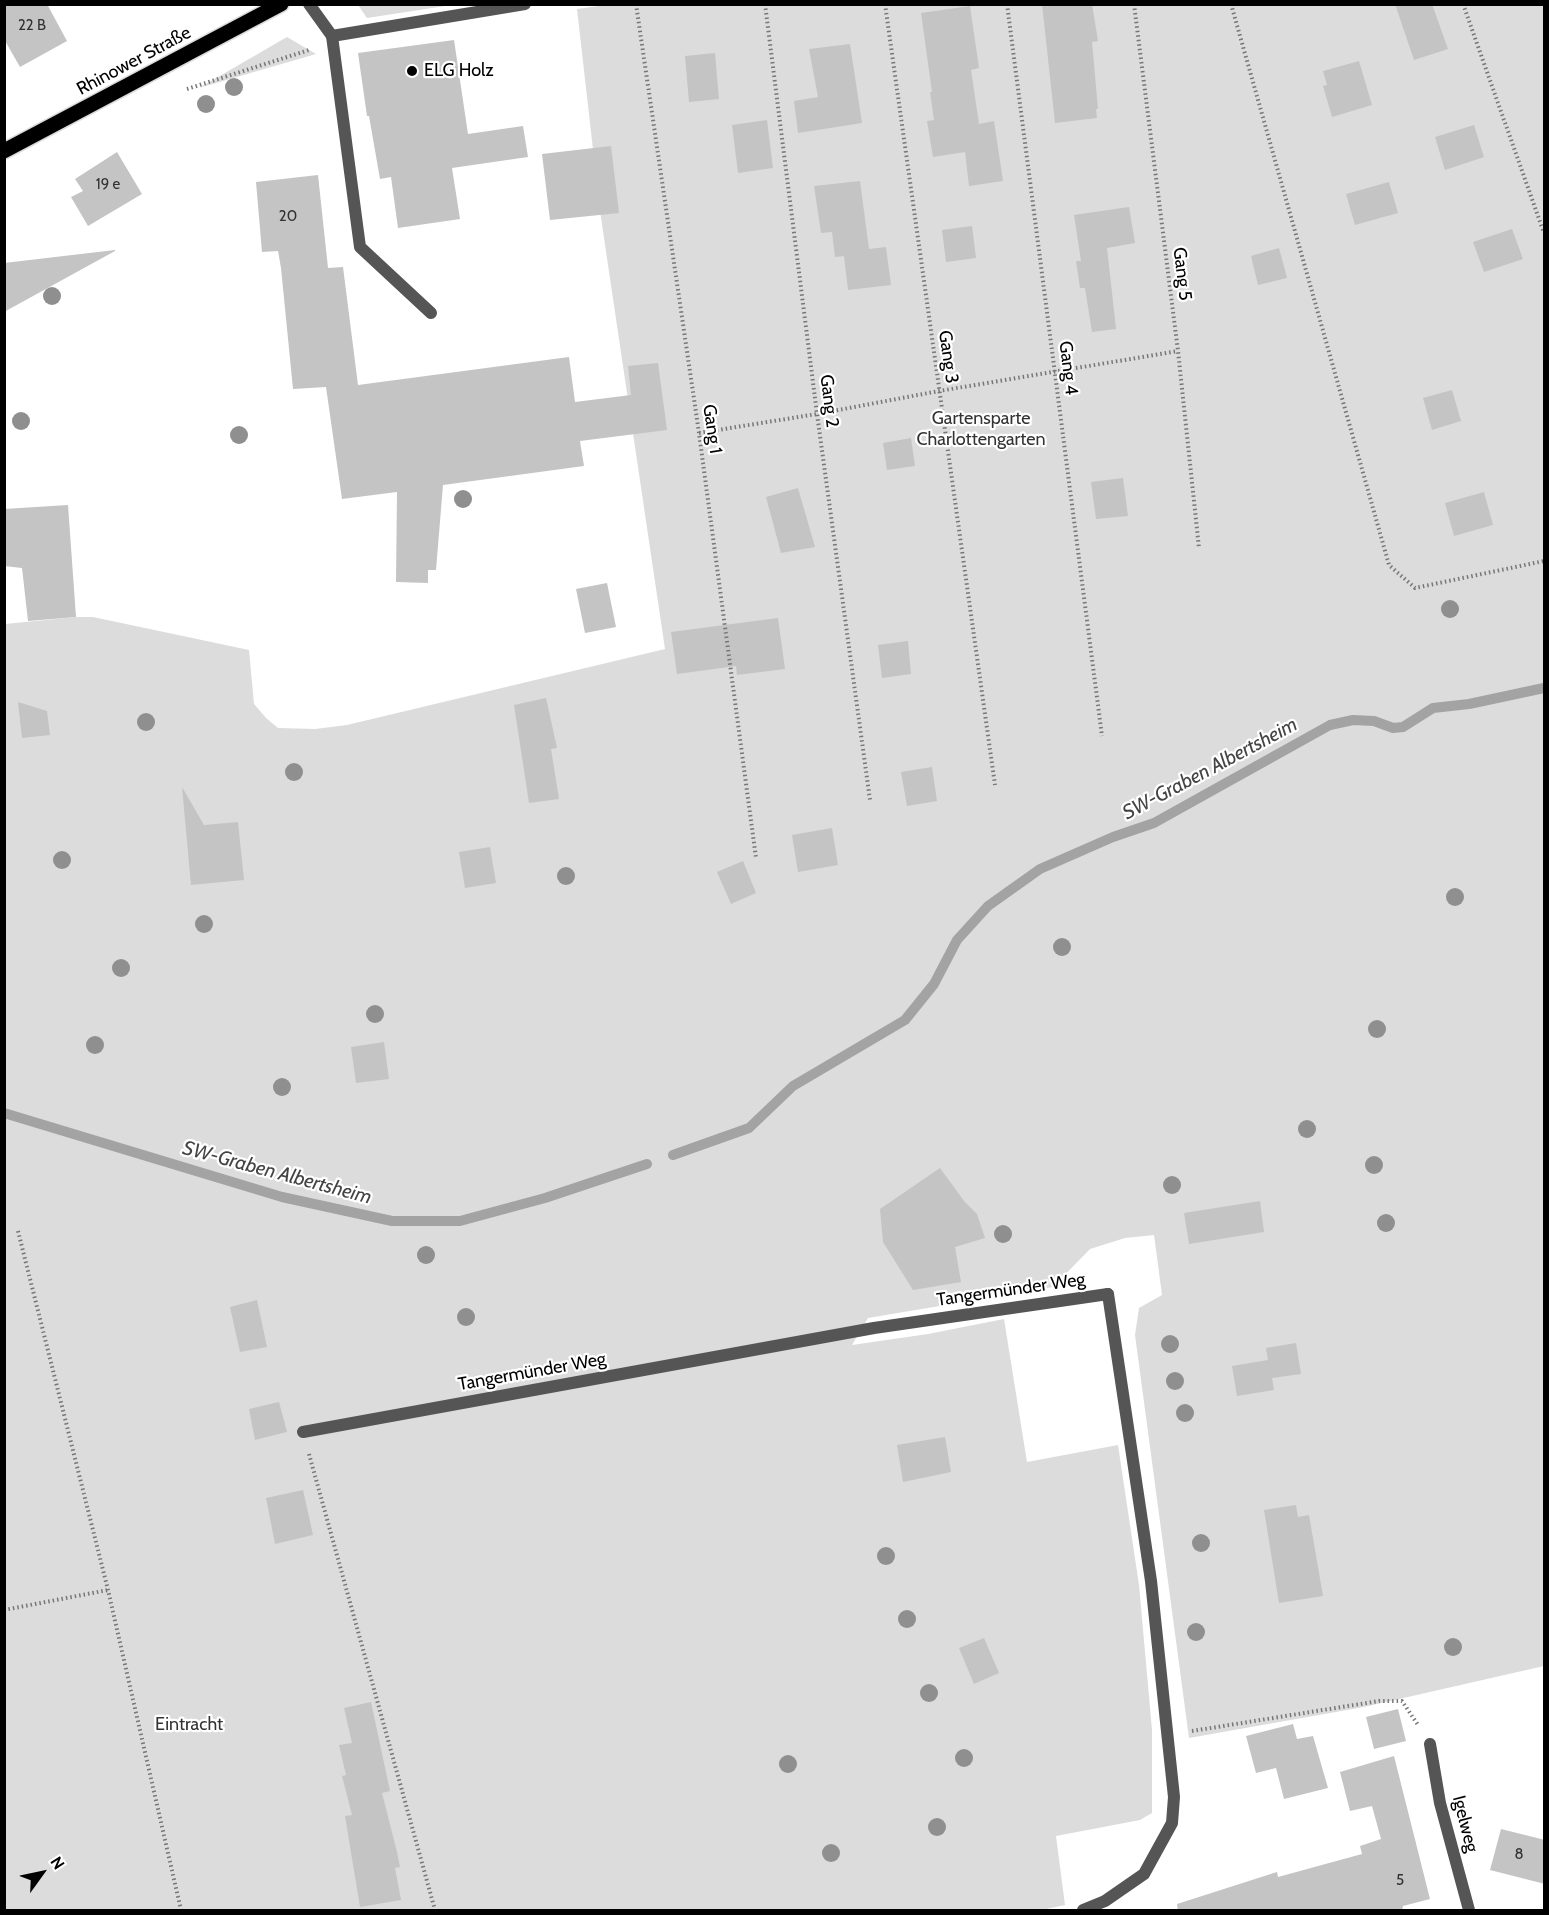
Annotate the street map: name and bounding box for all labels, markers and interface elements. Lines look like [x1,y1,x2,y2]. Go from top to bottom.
house number: 22 B [18,17,46,35]
street label: Rhinower Straße [73,22,195,100]
place label: ELG Holz [424,60,494,82]
marker: ELG Holz [405,64,419,78]
house number: 19 e [96,176,120,194]
house number: 20 [279,208,297,226]
street label: Gang 5 [1168,246,1196,302]
street label: Gang 3 [934,329,962,385]
street label: Gang 4 [1054,340,1082,396]
street label: Gang 2 [815,373,843,429]
street label: Gang 1 [698,403,726,455]
park label: Gartensparte Charlottengarten [916,408,1046,450]
water label: SW-Graben Albertsheim [1119,713,1301,825]
water label: SW-Graben Albertsheim [180,1136,374,1210]
street label: Tangermünder Weg [935,1269,1087,1311]
street label: Tangermünder Weg [456,1348,608,1396]
park label: Eintracht [155,1714,223,1736]
street label: Igelweg [1448,1793,1482,1855]
north arrow [12,1843,72,1903]
house number: 8 [1514,1846,1524,1864]
text: N [46,1853,69,1873]
house number: 5 [1396,1872,1404,1890]

